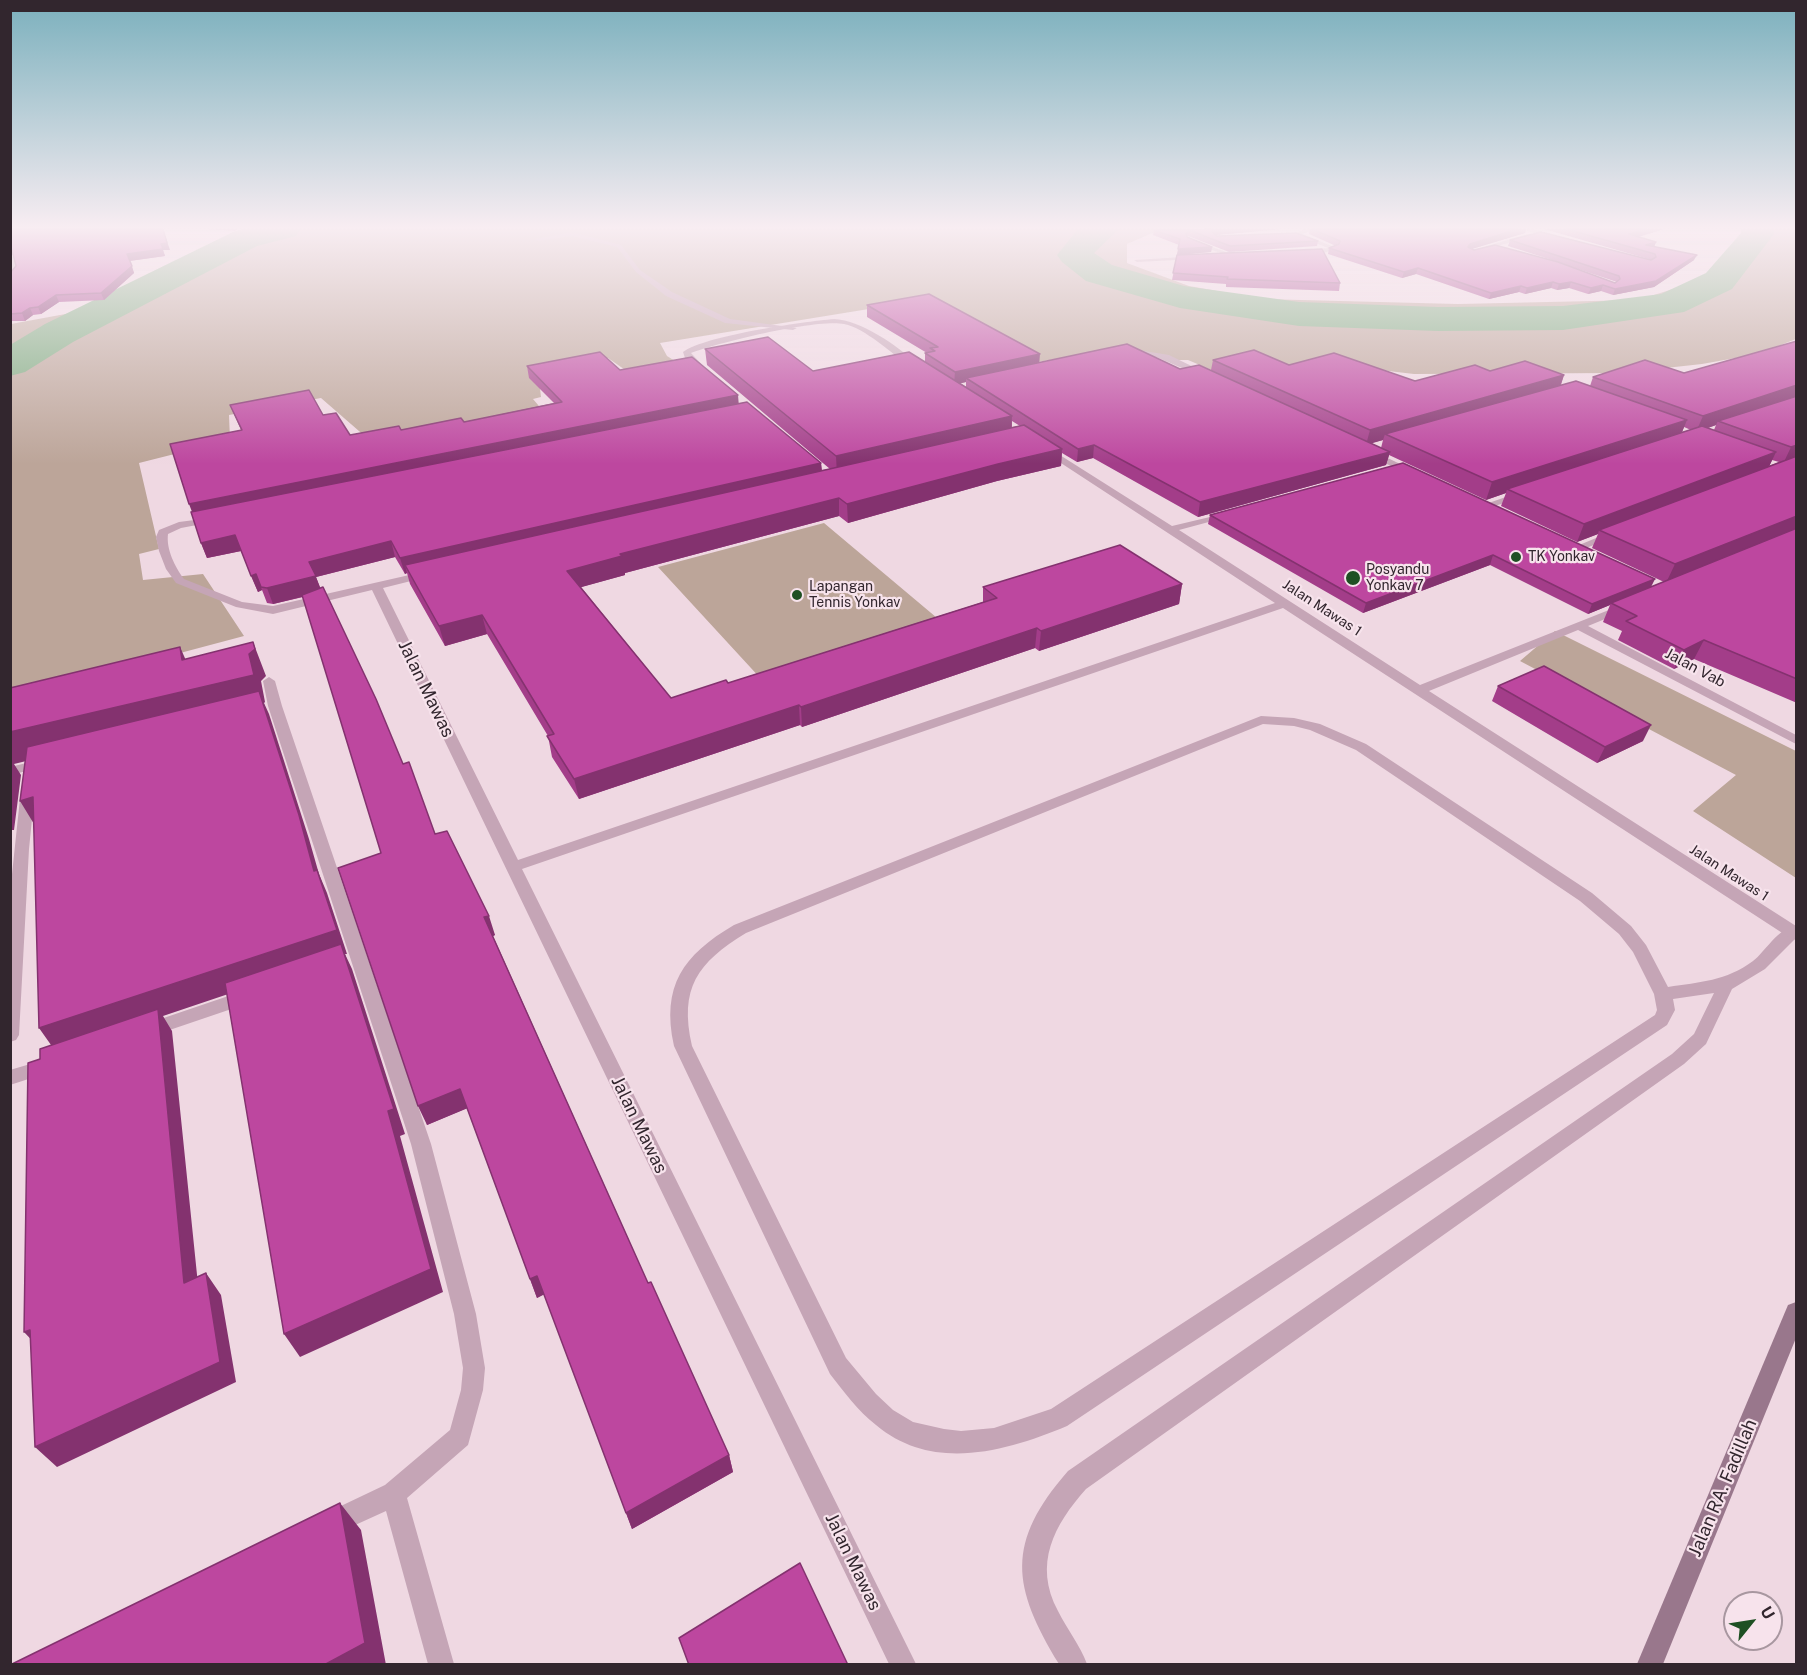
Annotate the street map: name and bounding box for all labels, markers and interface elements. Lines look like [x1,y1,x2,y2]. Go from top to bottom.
place label: TK Yonkav [1528,549,1595,565]
marker: TK Yonkav [1509,550,1523,564]
place label: Posyandu Yonkav 7 [1366,562,1429,594]
marker: Posyandu Yonkav 7 [1344,569,1362,587]
street label: Jalan Mawas 1 [1279,576,1365,640]
place label: Lapangan Tennis Yonkav [809,579,900,612]
marker: Lapangan Tennis Yonkav [790,588,804,602]
street label: Jalan Mawas [393,637,459,741]
street label: Jalan Vab [1662,645,1728,691]
street label: Jalan Mawas 1 [1686,841,1772,905]
street label: Jalan Mawas [606,1073,672,1177]
street label: Jalan RA. Fadillah [1684,1416,1762,1560]
street label: Jalan Mawas [820,1510,886,1614]
north arrow [1723,1591,1783,1651]
text: U [1756,1603,1778,1623]

